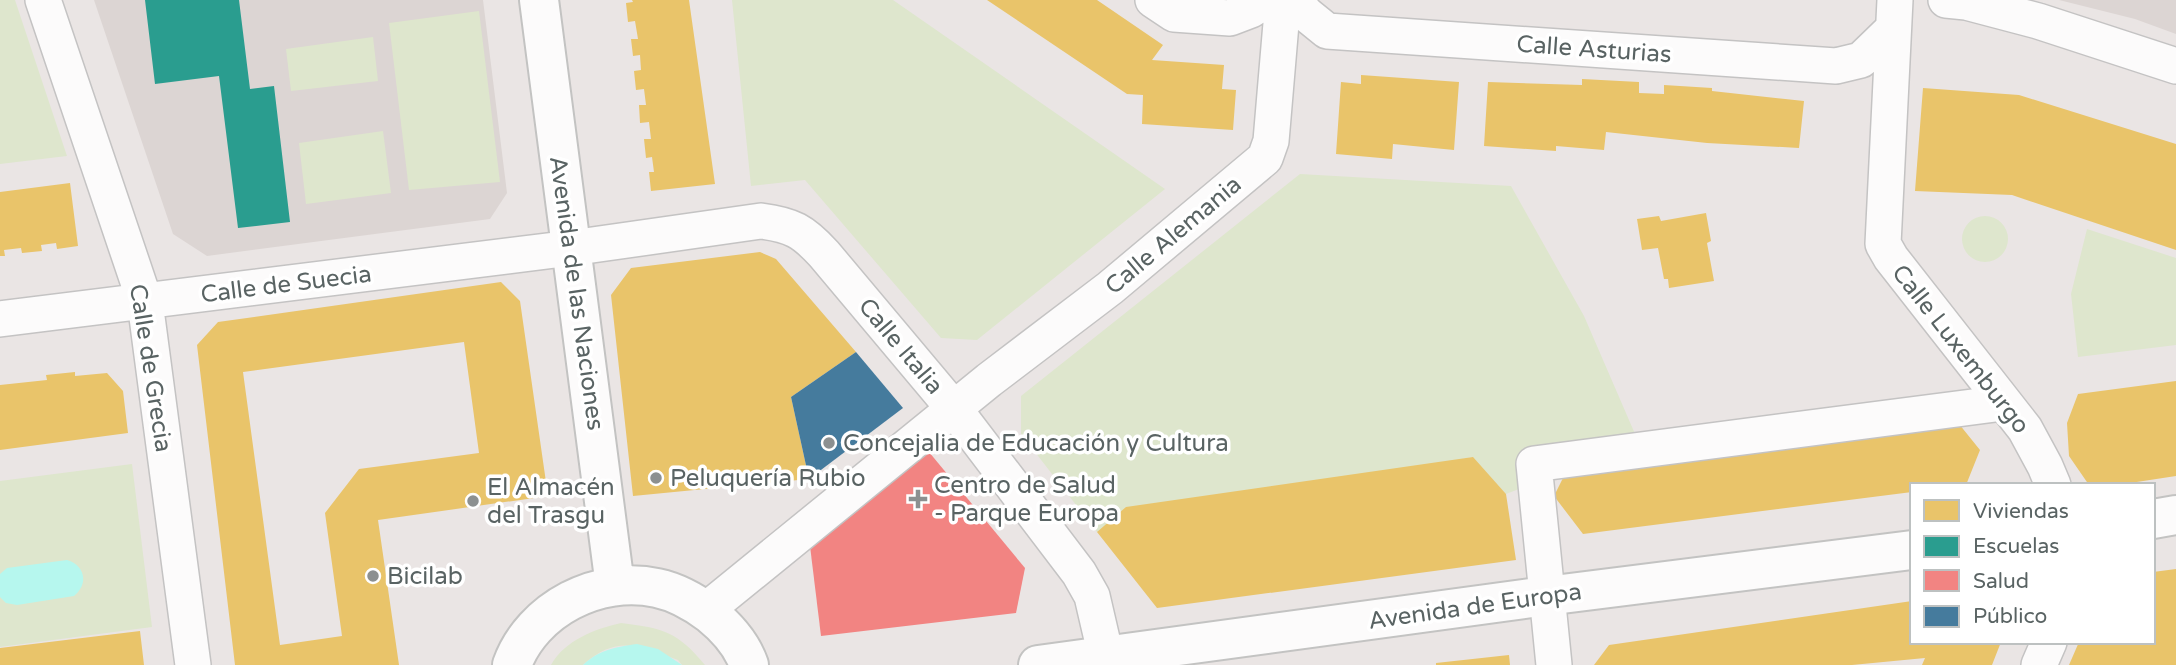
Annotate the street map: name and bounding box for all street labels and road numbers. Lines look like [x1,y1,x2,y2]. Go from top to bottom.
street label: Calle Asturias [1516,30,1672,69]
street label: Avenida de las Naciones [543,154,610,432]
street label: Calle Alemania [1099,170,1247,301]
street label: Calle Luxemburgo [1886,259,2036,440]
street label: Calle de Suecia [199,260,373,309]
street label: Calle de Grecia [123,282,178,454]
street label: Calle Italia [852,292,949,400]
street label: Avenida de Europa [1366,577,1584,636]

